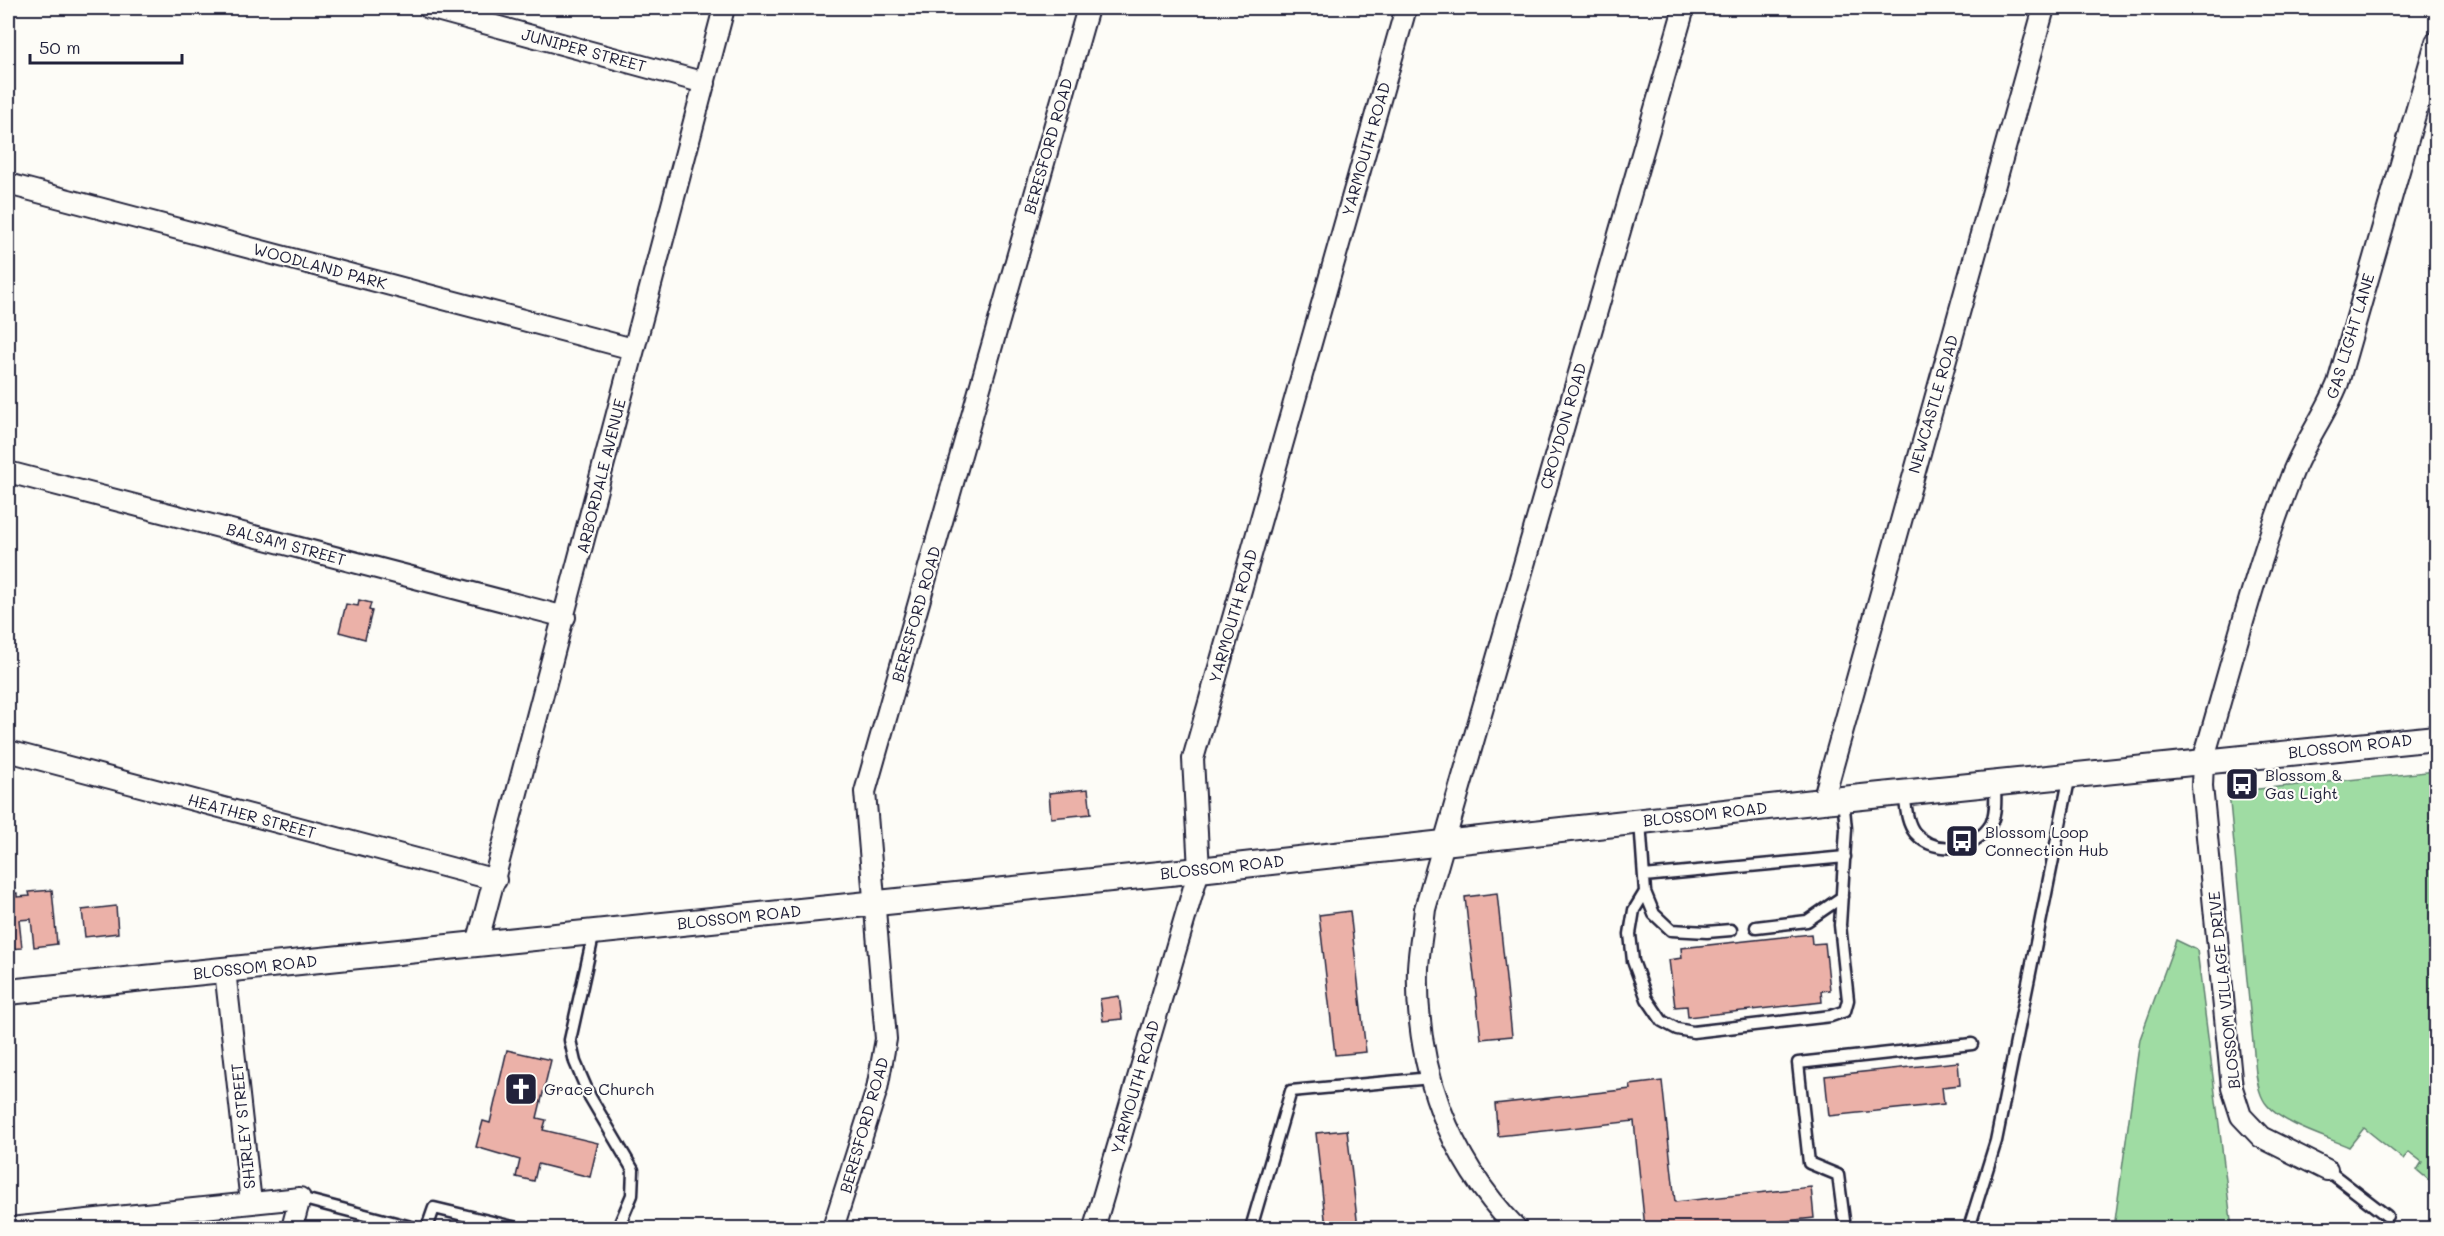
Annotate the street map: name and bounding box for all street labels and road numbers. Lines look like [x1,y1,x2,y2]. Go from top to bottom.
street label: JUNIPER STREET [520,23,649,76]
street label: BERESFORD ROAD [1018,75,1077,216]
street label: YARMOUTH ROAD [1336,79,1395,218]
street label: WOODLAND PARK [251,238,389,294]
street label: GAS LIGHT LANE [2320,271,2379,401]
street label: NEWCASTLE ROAD [1903,332,1962,476]
street label: CROYDON ROAD [1534,360,1591,491]
street label: ARBORDALE AVENUE [571,396,630,555]
street label: BALSAM STREET [224,517,348,570]
street label: BERESFORD ROAD [886,543,945,684]
street label: YARMOUTH ROAD [1203,546,1262,685]
street label: BLOSSOM ROAD [2287,729,2413,762]
street label: HEATHER STREET [186,788,319,843]
street label: BLOSSOM ROAD [1642,797,1768,830]
street label: BLOSSOM ROAD [1159,850,1285,883]
street label: BLOSSOM VILLAGE DRIVE [2203,890,2244,1090]
street label: BLOSSOM ROAD [676,900,802,933]
street label: BLOSSOM ROAD [192,950,318,983]
street label: YARMOUTH ROAD [1105,1017,1164,1156]
street label: BERESFORD ROAD [834,1054,893,1195]
street label: SHIRLEY STREET [225,1062,260,1190]

